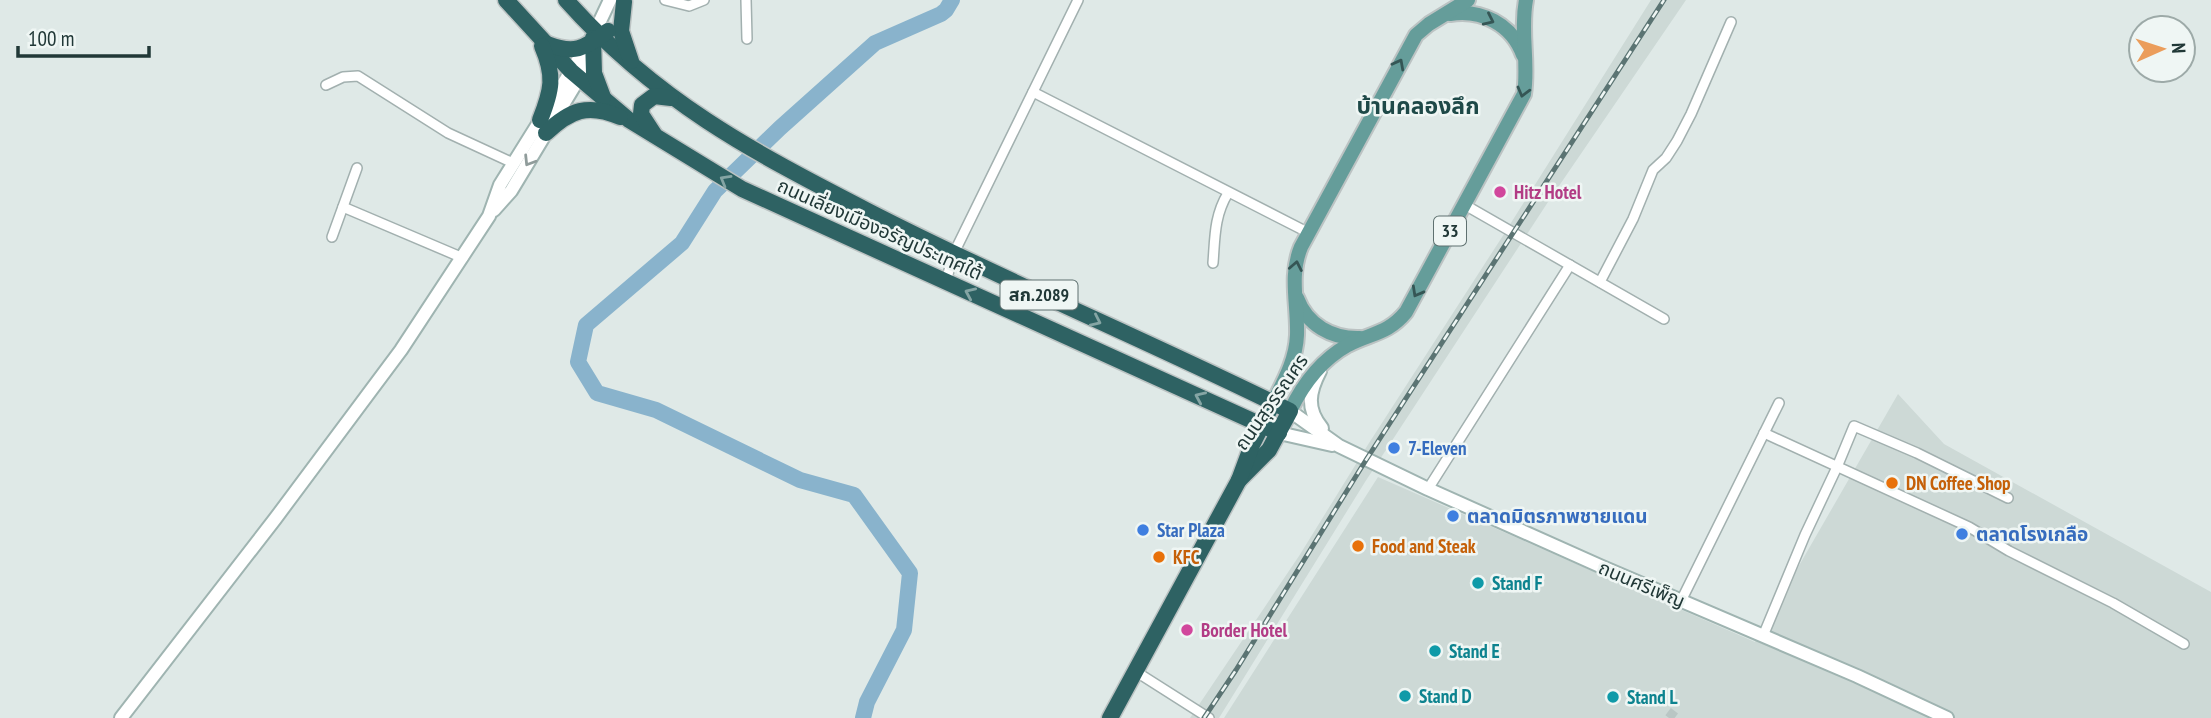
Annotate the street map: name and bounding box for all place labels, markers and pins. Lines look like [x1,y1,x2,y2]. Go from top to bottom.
place label: Hitz Hotel [1514,180,1582,204]
marker: Hitz Hotel [1492,184,1508,200]
place label: 7-Eleven [1408,436,1467,460]
marker: 7-Eleven [1386,440,1402,456]
place label: DN Coffee Shop [1906,471,2011,495]
marker: DN Coffee Shop [1884,475,1900,491]
place label: ตลาดมิตรภาพชายแดน [1467,504,1648,528]
marker: ตลาดมิตรภาพชายแดน [1445,508,1461,524]
place label: Star Plaza [1157,518,1225,542]
marker: Star Plaza [1135,522,1151,538]
place label: ตลาดโรงเกลือ [1976,522,2088,546]
marker: ตลาดโรงเกลือ [1954,526,1970,542]
place label: Food and Steak [1372,534,1476,558]
marker: Food and Steak [1350,538,1366,554]
place label: KFC [1173,545,1200,569]
marker: KFC [1151,549,1167,565]
place label: Stand F [1492,571,1543,595]
marker: Stand F [1470,575,1486,591]
place label: Border Hotel [1201,618,1288,642]
marker: Border Hotel [1179,622,1195,638]
place label: Stand E [1449,639,1500,663]
marker: Stand E [1427,643,1443,659]
place label: Stand D [1419,684,1472,708]
place label: Stand L [1627,685,1678,709]
marker: Stand D [1397,688,1413,704]
marker: Stand L [1605,689,1621,705]

